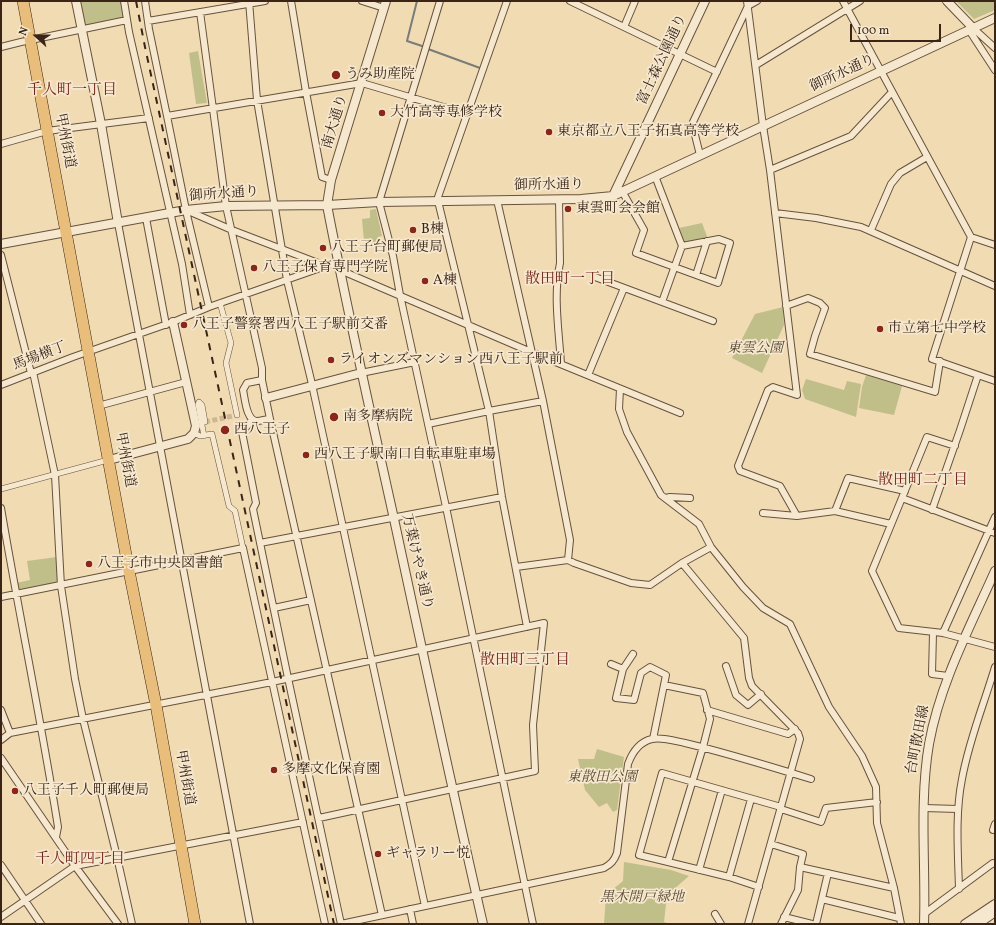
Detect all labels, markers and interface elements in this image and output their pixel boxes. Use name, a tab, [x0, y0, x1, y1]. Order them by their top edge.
street label: 富士森公園通り	[635, 12, 691, 108]
north arrow	[16, 16, 56, 56]
scale bar	[852, 16, 943, 42]
text: 100 m	[857, 23, 889, 39]
text: N	[16, 25, 33, 38]
street label: 御所水通り	[808, 52, 878, 96]
place label: うみ助産院	[345, 67, 415, 83]
marker: うみ助産院	[330, 69, 342, 81]
district label: 千人町一丁目	[27, 82, 117, 100]
street label: 南大通り	[320, 93, 352, 151]
place label: 大竹高等専修学校	[390, 105, 502, 121]
marker: 大竹高等専修学校	[377, 108, 387, 118]
street label: 甲州街道	[50, 112, 78, 170]
place label: 東京都立八王子拓真高等学校	[557, 124, 739, 140]
marker: 東京都立八王子拓真高等学校	[544, 127, 554, 137]
street label: 御所水通り	[514, 177, 584, 195]
street label: 御所水通り	[188, 184, 260, 206]
place label: 東雲町会会館	[576, 201, 660, 217]
marker: 東雲町会会館	[563, 204, 573, 214]
place label: B棟	[421, 222, 444, 238]
marker: B棟	[408, 225, 418, 235]
place label: 八王子台町郵便局	[331, 240, 443, 256]
marker: 八王子台町郵便局	[318, 243, 328, 253]
place label: 八王子保育専門学院	[262, 260, 388, 276]
marker: 八王子保育専門学院	[249, 263, 259, 273]
district label: 散田町一丁目	[525, 271, 615, 289]
place label: A棟	[433, 273, 457, 289]
marker: A棟	[420, 276, 430, 286]
place label: 八王子警察署西八王子駅前交番	[192, 317, 388, 333]
marker: 八王子警察署西八王子駅前交番	[179, 320, 189, 330]
place label: 市立第七中学校	[888, 321, 986, 337]
marker: 市立第七中学校	[875, 324, 885, 334]
street label: 馬場横丁	[11, 339, 69, 375]
park label: 東雲公園	[727, 341, 783, 357]
place label: ライオンズマンション西八王子駅前	[339, 352, 563, 368]
marker: ライオンズマンション西八王子駅前	[326, 355, 336, 365]
place label: 南多摩病院	[343, 409, 413, 425]
marker: 南多摩病院	[328, 411, 340, 423]
place label: 西八王子	[234, 422, 290, 438]
marker: 西八王子	[219, 424, 231, 436]
street label: 甲州街道	[110, 431, 138, 489]
place label: 西八王子駅南口自転車駐車場	[314, 447, 496, 463]
marker: 西八王子駅南口自転車駐車場	[301, 450, 311, 460]
district label: 散田町二丁目	[878, 472, 968, 490]
street label: 万葉けやき通り	[397, 512, 435, 612]
place label: 八王子市中央図書館	[97, 556, 223, 572]
marker: 八王子市中央図書館	[84, 559, 94, 569]
district label: 散田町三丁目	[480, 652, 570, 670]
street label: 台町散田線	[904, 704, 934, 776]
street label: 甲州街道	[171, 749, 197, 807]
place label: 多摩文化保育園	[282, 762, 380, 778]
marker: 多摩文化保育園	[269, 765, 279, 775]
park label: 東散田公園	[567, 770, 637, 786]
place label: 八王子千人町郵便局	[23, 783, 149, 799]
marker: 八王子千人町郵便局	[10, 786, 20, 796]
place label: ギャラリー悦	[386, 846, 470, 862]
marker: ギャラリー悦	[373, 849, 383, 859]
district label: 千人町四丁目	[35, 851, 125, 869]
park label: 黒木開戸緑地	[600, 890, 684, 906]

